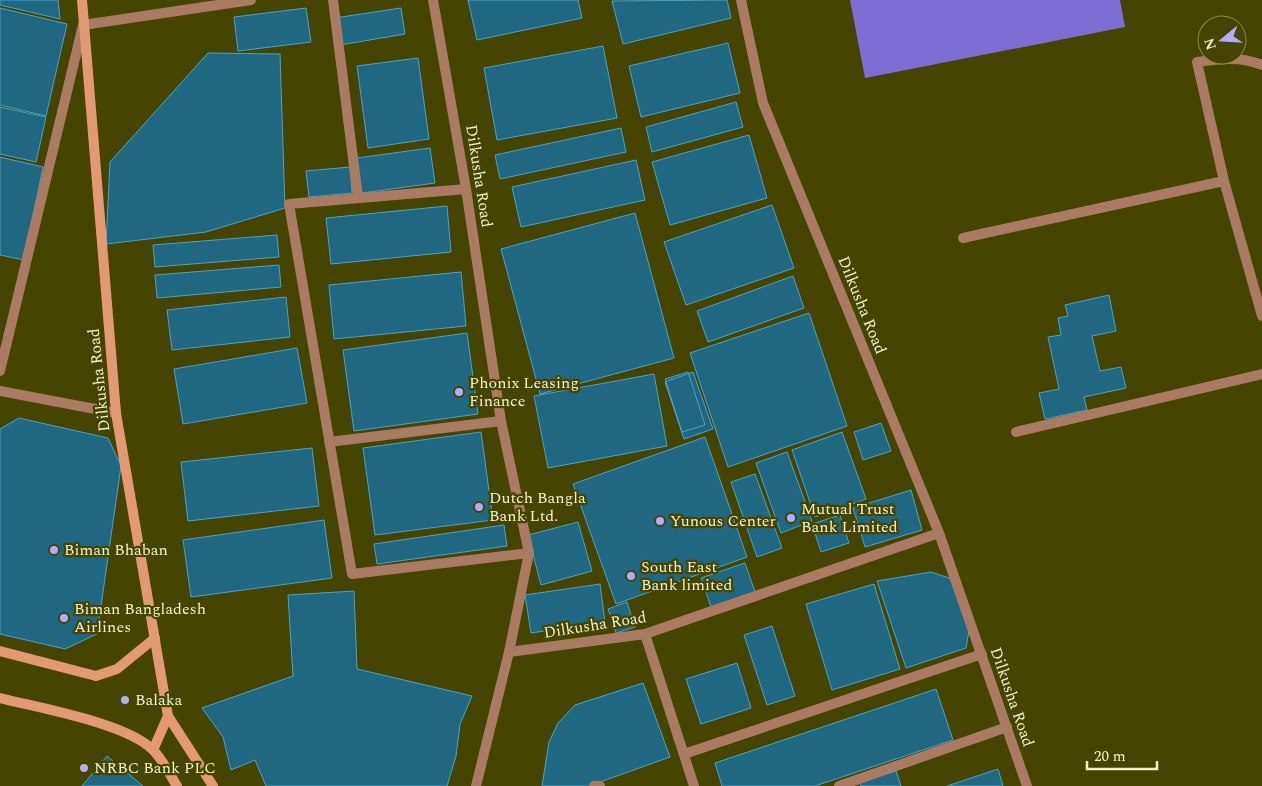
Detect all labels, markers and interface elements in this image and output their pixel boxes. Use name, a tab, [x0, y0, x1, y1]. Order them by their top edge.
north arrow	[1197, 15, 1247, 65]
text: N	[1198, 35, 1222, 53]
street label: Dilkusha Road	[459, 123, 499, 229]
street label: Dilkusha Road	[831, 252, 893, 358]
street label: Dilkusha Road	[82, 327, 116, 433]
place label: Phonix Leasing Finance	[469, 371, 579, 413]
marker: Phonix Leasing Finance	[453, 386, 465, 398]
place label: Dutch Bangla Bank Ltd.	[489, 486, 586, 528]
place label: Mutual Trust Bank Limited	[801, 497, 898, 539]
marker: Dutch Bangla Bank Ltd.	[473, 501, 485, 513]
place label: Yunous Center	[670, 509, 776, 533]
marker: Mutual Trust Bank Limited	[785, 512, 797, 524]
marker: Yunous Center	[654, 515, 666, 527]
place label: Biman Bhaban	[64, 538, 168, 562]
marker: Biman Bhaban	[48, 544, 60, 556]
place label: South East Bank limited	[641, 555, 732, 597]
marker: South East Bank limited	[625, 570, 637, 582]
place label: Biman Bangladesh Airlines	[74, 597, 206, 639]
street label: Dilkusha Road	[542, 605, 648, 645]
marker: Biman Bangladesh Airlines	[58, 612, 70, 624]
street label: Dilkusha Road	[984, 644, 1040, 750]
place label: Balaka	[135, 688, 182, 712]
marker: Balaka	[119, 694, 131, 706]
scale bar	[1087, 738, 1157, 770]
text: 20 m	[1094, 745, 1126, 768]
place label: NRBC Bank PLC	[94, 756, 216, 780]
marker: NRBC Bank PLC	[78, 762, 90, 774]

